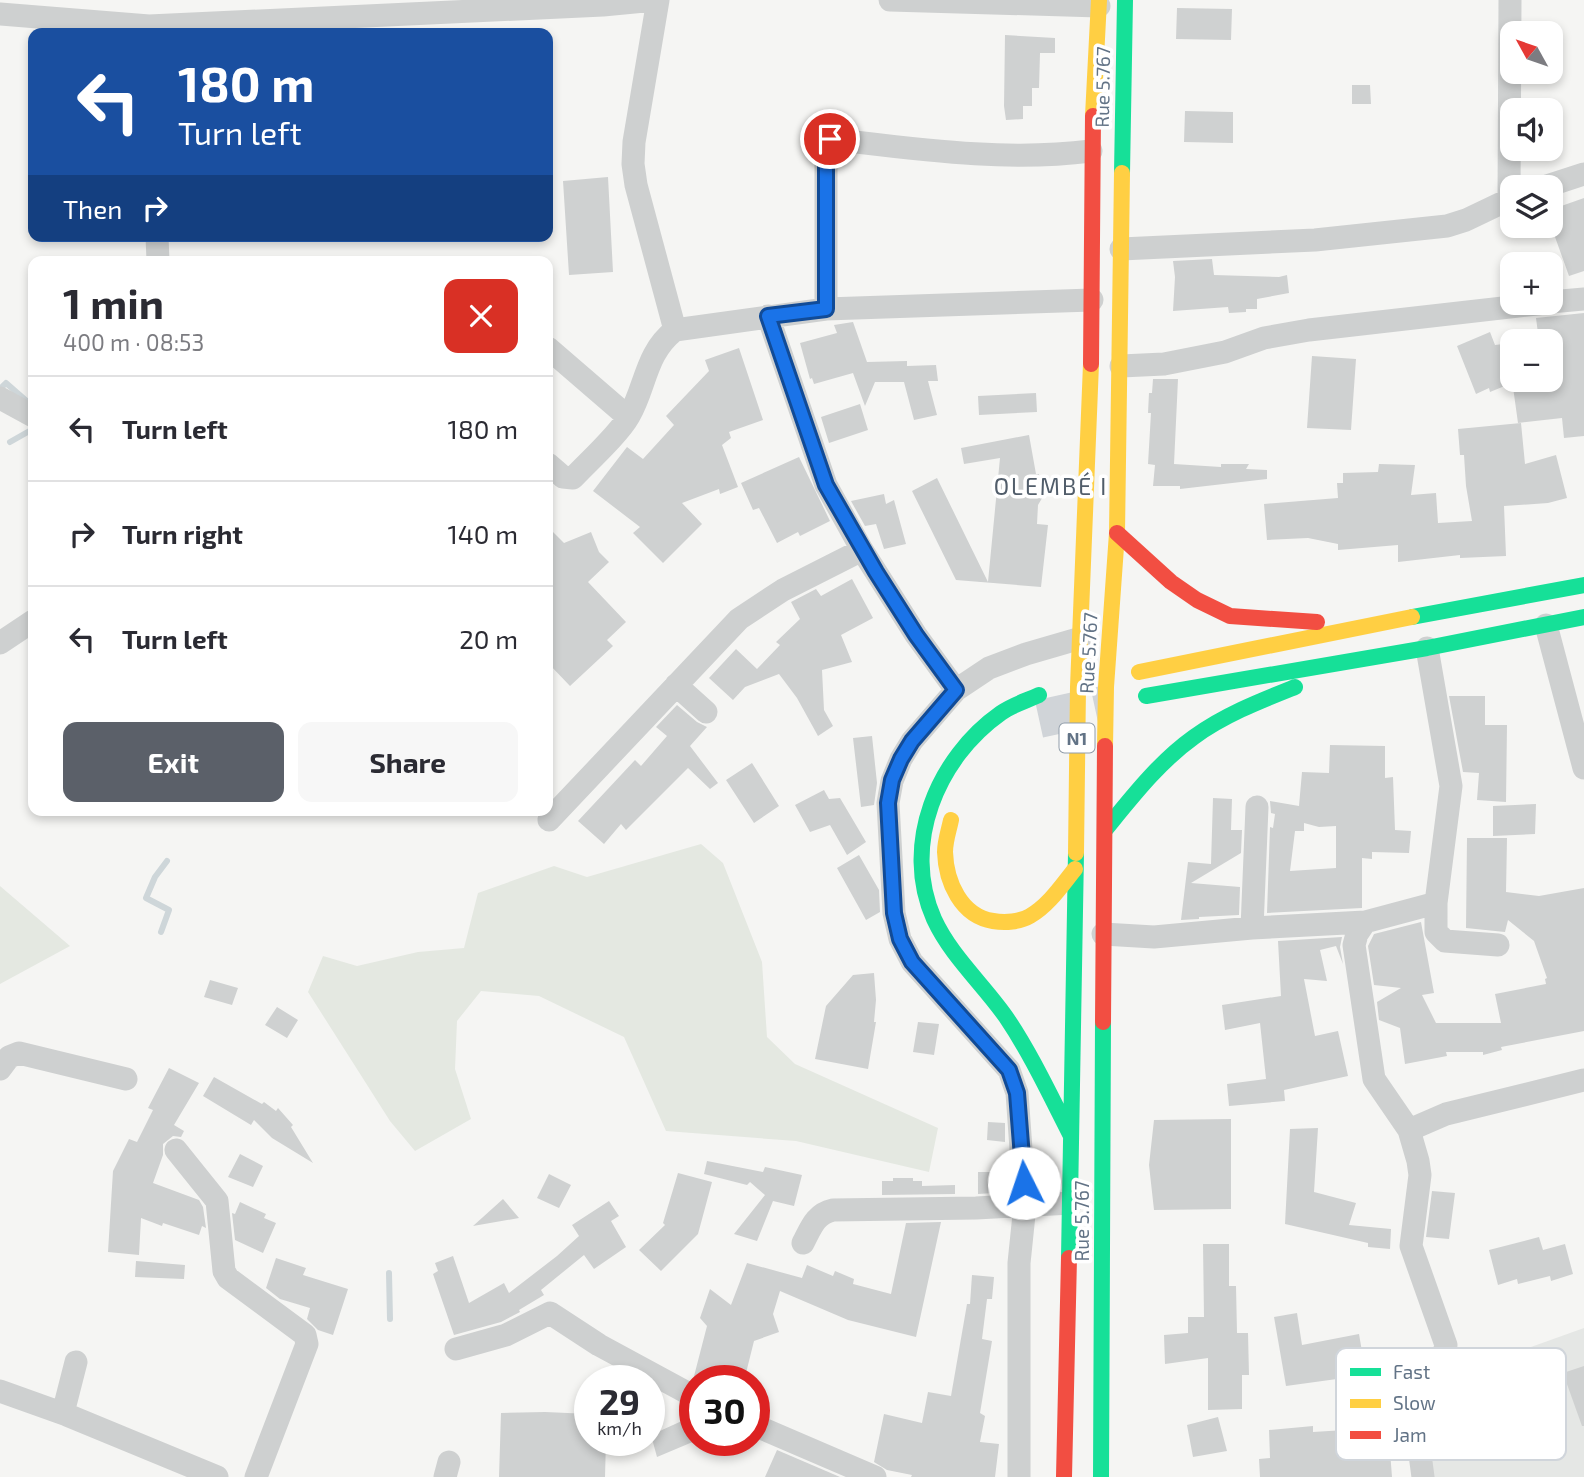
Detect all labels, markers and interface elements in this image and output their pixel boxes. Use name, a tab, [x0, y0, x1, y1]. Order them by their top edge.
north arrow	[1500, 21, 1563, 84]
map controls	[1500, 21, 1563, 392]
street label: Rue 5.767	[1090, 46, 1114, 128]
text: 180 m	[178, 53, 314, 112]
icon: left	[63, 56, 154, 147]
button: sound	[1500, 98, 1563, 161]
pin	[800, 109, 860, 169]
text: Turn left	[178, 113, 302, 151]
icon: arrive	[811, 120, 849, 158]
button: layers	[1500, 175, 1563, 238]
icon: right	[136, 189, 174, 227]
text: Then	[63, 193, 122, 224]
button: +	[1500, 252, 1563, 315]
text: 1 min	[63, 277, 164, 327]
button: close	[444, 279, 518, 353]
text: 400 m · 08:53	[63, 328, 204, 356]
button: −	[1500, 329, 1563, 392]
icon: left	[63, 410, 101, 448]
text: Turn left	[122, 413, 228, 444]
text: 180 m	[448, 413, 518, 444]
district label: OLEMBÉ I	[994, 472, 1108, 500]
icon: right	[63, 515, 101, 553]
text: Turn right	[122, 518, 243, 549]
text: 140 m	[447, 518, 518, 549]
street label: Rue 5.767	[1074, 612, 1102, 694]
icon: left	[63, 620, 101, 658]
text: Turn left	[122, 623, 228, 654]
text: 20 m	[459, 623, 518, 654]
button: Exit	[63, 722, 284, 802]
button: Share	[298, 722, 518, 802]
road number: N1	[1060, 724, 1094, 752]
position arrow	[987, 1146, 1061, 1220]
street label: Rue 5.767	[1070, 1180, 1093, 1262]
legend	[1336, 1348, 1566, 1460]
text: Fast	[1393, 1360, 1430, 1383]
speed limit sign: 30	[679, 1365, 770, 1456]
text: 29	[599, 1380, 640, 1422]
text: Slow	[1393, 1391, 1436, 1414]
text: km/h	[597, 1417, 642, 1439]
text: Jam	[1393, 1423, 1427, 1446]

